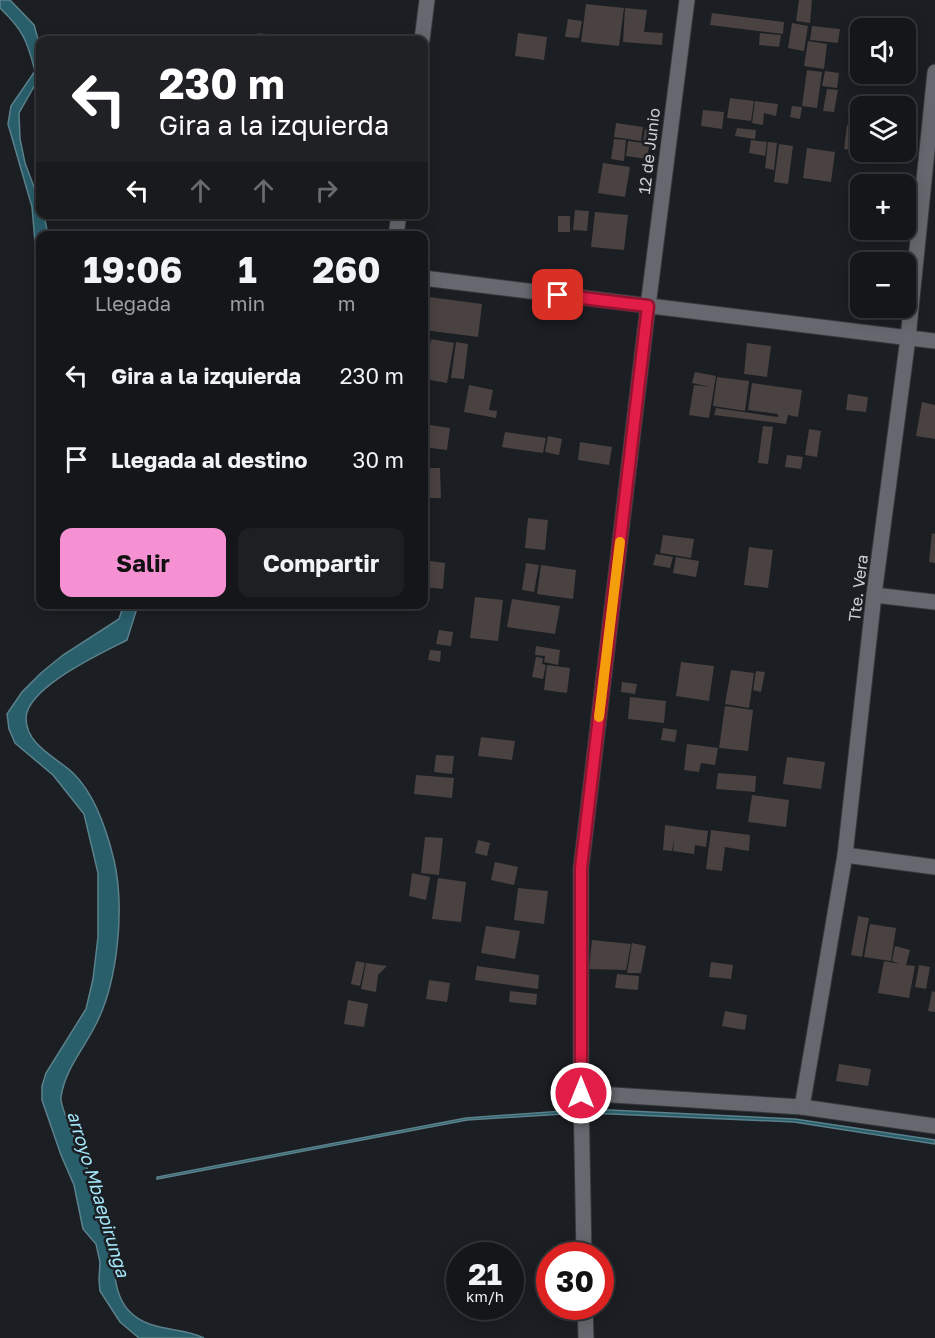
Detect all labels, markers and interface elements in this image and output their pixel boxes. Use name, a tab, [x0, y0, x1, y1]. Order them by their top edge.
map controls	[850, 18, 916, 318]
button: sound	[850, 18, 916, 84]
text: 230 m	[159, 58, 285, 108]
icon: left	[60, 60, 138, 138]
button: layers	[850, 96, 916, 162]
street label: 12 de Junio	[634, 107, 664, 195]
text: Gira a la izquierda	[159, 109, 389, 141]
icon: left	[121, 174, 154, 207]
icon: ahead	[184, 174, 217, 207]
icon: ahead	[247, 174, 280, 207]
icon: right	[310, 174, 343, 207]
button: +	[850, 174, 916, 240]
text: 19:06	[83, 248, 182, 291]
text: 1	[238, 248, 257, 291]
text: 260	[312, 248, 381, 291]
button: −	[850, 252, 916, 318]
pin	[532, 269, 583, 320]
icon: arrive	[541, 278, 574, 311]
text: Llegada	[95, 291, 171, 315]
text: min	[230, 291, 265, 315]
text: m	[338, 291, 355, 315]
icon: left	[60, 359, 93, 392]
text: Gira a la izquierda	[111, 362, 301, 389]
text: 230 m	[340, 362, 404, 389]
icon: arrive	[60, 443, 93, 476]
text: Llegada al destino	[111, 446, 308, 473]
text: 30 m	[353, 446, 404, 473]
button: Salir	[60, 528, 226, 597]
button: Compartir	[238, 528, 404, 597]
street label: Tte. Vera	[844, 553, 872, 623]
position arrow	[549, 1061, 613, 1125]
water label: arroyo Mbaepirunga	[63, 1108, 135, 1280]
speed limit sign: 30	[536, 1242, 614, 1320]
text: 21	[468, 1256, 502, 1292]
text: km/h	[466, 1287, 504, 1305]

